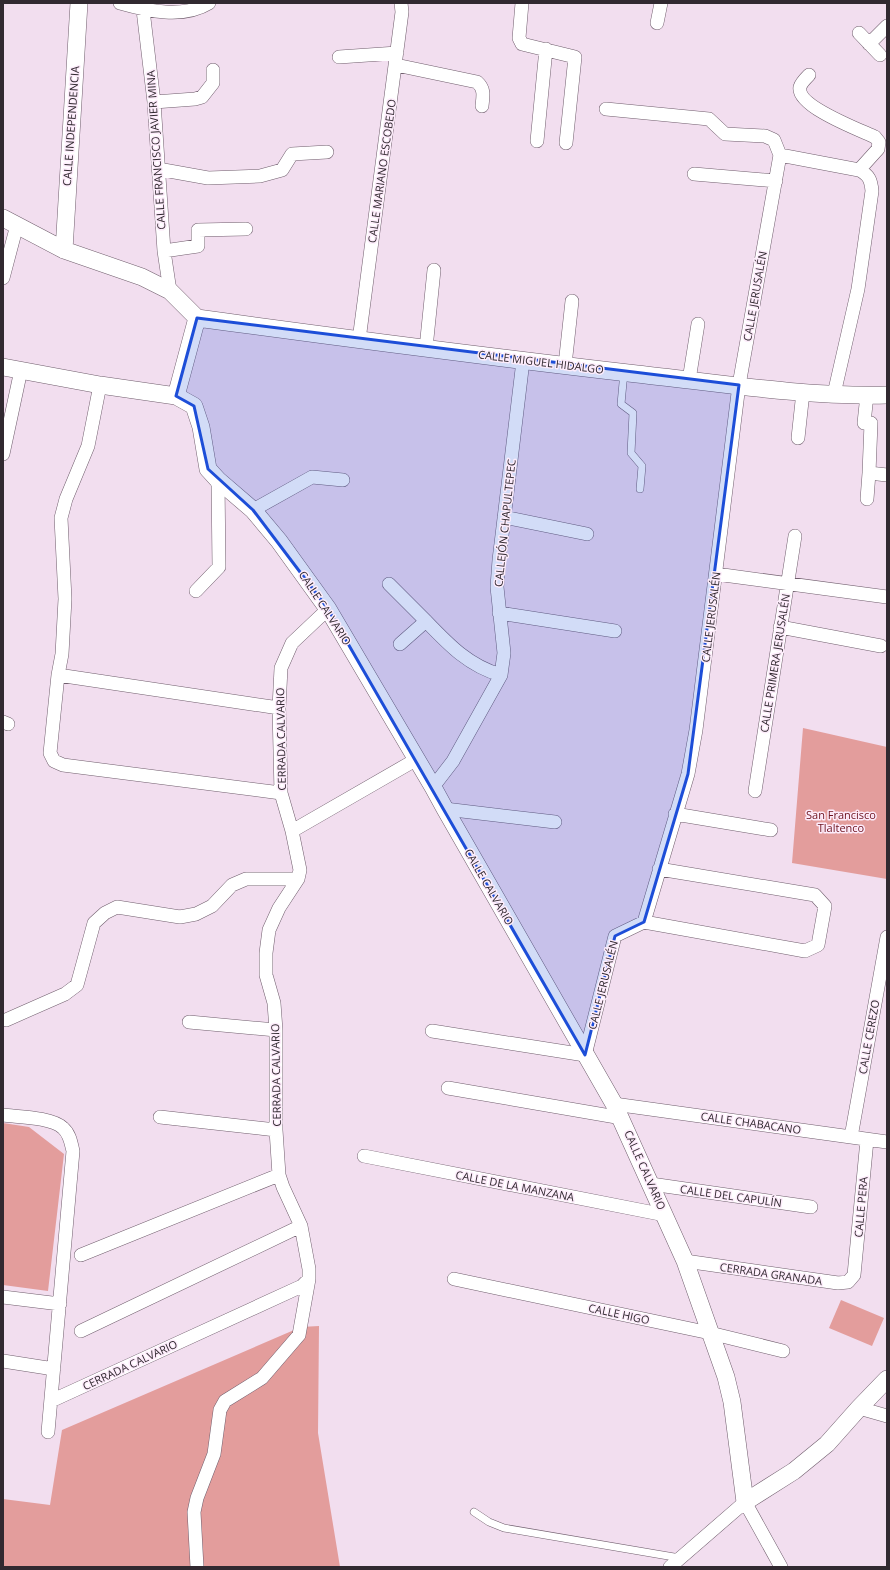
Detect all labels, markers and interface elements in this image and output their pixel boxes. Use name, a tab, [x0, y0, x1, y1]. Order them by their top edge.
street label: CALLE INDEPENDENCIA	[59, 65, 82, 186]
street label: CALLE FRANCISCO JAVIER MINA	[142, 70, 169, 230]
street label: CALLE MARIANO ESCOBEDO	[364, 98, 399, 244]
street label: CALLE JERUSALÉN	[739, 250, 770, 342]
street label: CALLE MIGUEL HIDALGO	[477, 346, 605, 377]
street label: CALLEJÓN CHAPULTEPEC	[490, 458, 519, 588]
street label: CALLE CALVARIO	[296, 568, 355, 648]
street label: CALLE JERUSALÉN	[697, 571, 724, 663]
street label: CALLE PRIMERA JERUSALÉN	[756, 592, 793, 733]
street label: CERRADA CALVARIO	[272, 687, 289, 791]
park label: San Francisco Tlaltenco	[806, 807, 876, 835]
street label: CALLE CALVARIO	[461, 846, 517, 928]
street label: CALLE JERUSALÉN	[584, 939, 621, 1031]
street label: CALLE CEREZO	[855, 999, 882, 1075]
street label: CERRADA CALVARIO	[267, 1023, 284, 1127]
street label: CALLE CHABACANO	[700, 1108, 802, 1137]
street label: CALLE CALVARIO	[621, 1128, 670, 1212]
street label: CALLE DE LA MANZANA	[455, 1167, 576, 1204]
street label: CALLE PERA	[850, 1176, 871, 1238]
street label: CALLE DEL CAPULÍN	[679, 1181, 783, 1210]
street label: CERRADA GRANADA	[719, 1259, 823, 1288]
street label: CALLE HIGO	[587, 1300, 651, 1327]
street label: CERRADA CALVARIO	[80, 1336, 180, 1393]

